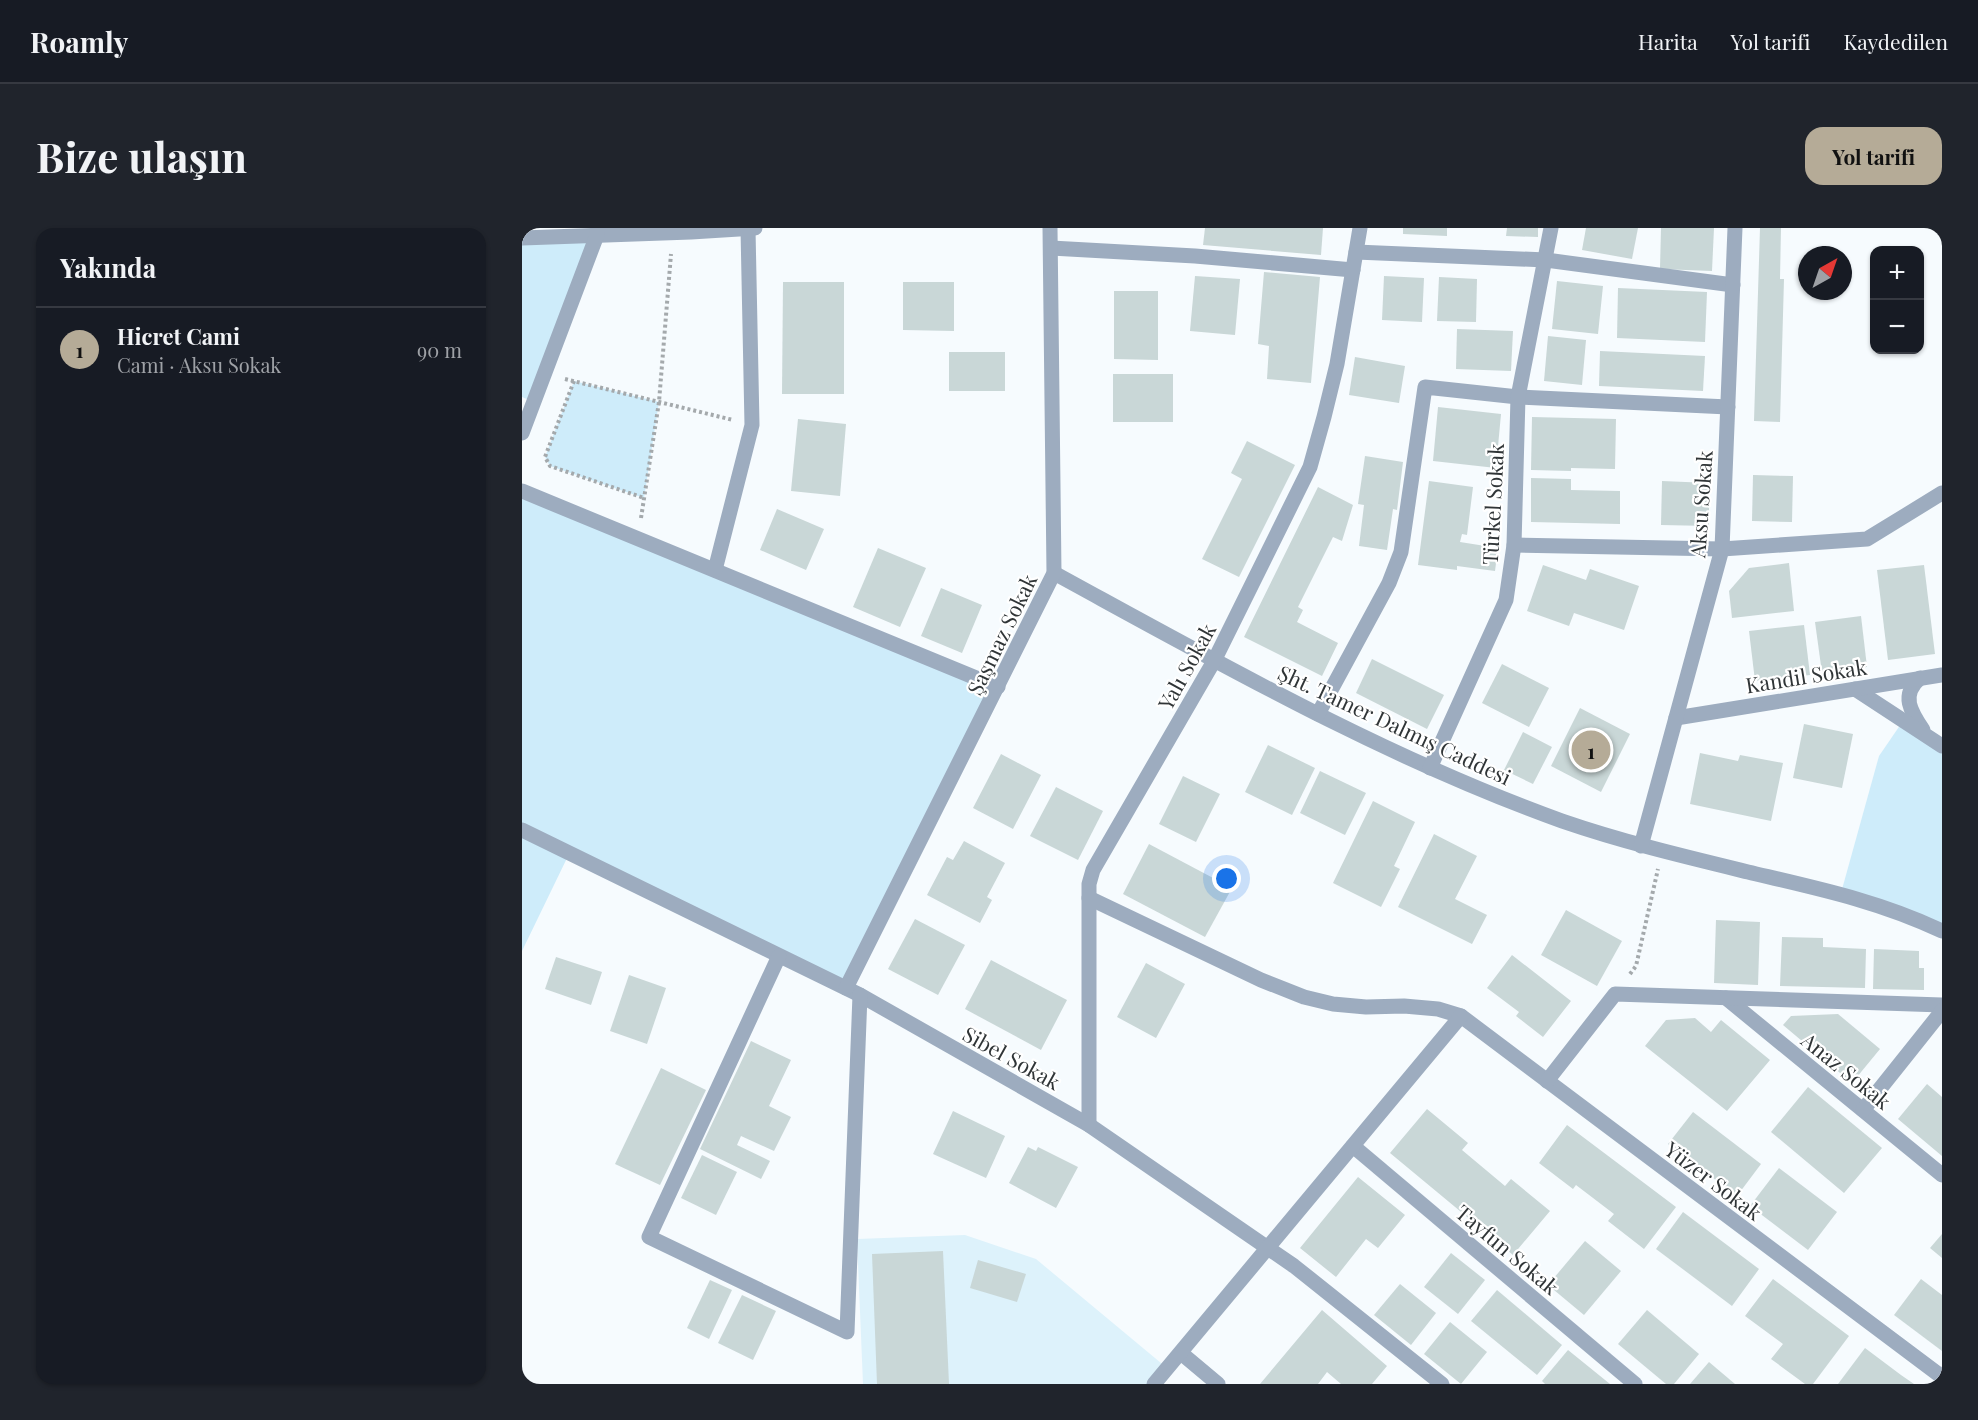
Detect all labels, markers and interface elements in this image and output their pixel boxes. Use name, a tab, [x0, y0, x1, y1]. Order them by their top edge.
text: Roamly	[30, 23, 128, 60]
text: Harita	[1638, 27, 1698, 55]
text: Yol tarifi	[1731, 27, 1810, 55]
text: Kaydedilen	[1843, 27, 1948, 55]
button: Yol tarifi	[1805, 127, 1942, 185]
text: Bize ulaşın	[36, 128, 247, 184]
north arrow	[1798, 246, 1852, 300]
map controls	[1870, 246, 1924, 354]
button: +	[1870, 246, 1924, 300]
text: Yakında	[60, 250, 156, 285]
button: −	[1870, 300, 1924, 354]
text: Hicret Cami	[117, 321, 240, 351]
text: 1	[76, 336, 83, 363]
text: 90 m	[417, 336, 462, 363]
text: Cami · Aksu Sokak	[117, 351, 281, 378]
street label: Türkel Sokak	[1475, 442, 1509, 565]
street label: Aksu Sokak	[1682, 449, 1718, 560]
street label: Şaşmaz Sokak	[960, 568, 1043, 699]
street label: Yalı Sokak	[1150, 617, 1221, 715]
street label: Kandil Sokak	[1743, 652, 1869, 698]
street label: Şht. Tamer Dalmış Caddesi	[1274, 658, 1516, 790]
pin: 1	[1572, 728, 1610, 772]
your location	[1212, 864, 1241, 893]
street label: Sibel Sokak	[958, 1019, 1066, 1095]
street label: Anaz Sokak	[1796, 1025, 1898, 1115]
street label: Yüzer Sokak	[1659, 1134, 1769, 1226]
street label: Tayfun Sokak	[1451, 1198, 1566, 1301]

